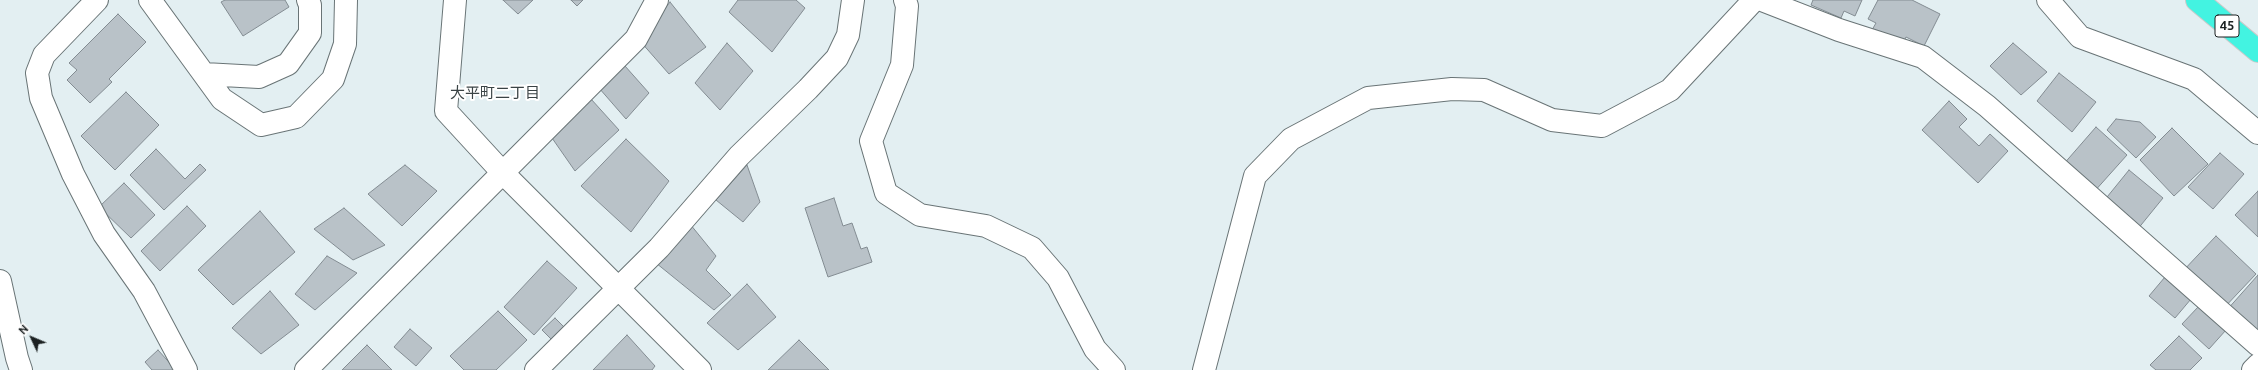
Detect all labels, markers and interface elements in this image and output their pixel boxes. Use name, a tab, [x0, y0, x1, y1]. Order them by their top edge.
road number: 45	[2215, 15, 2239, 37]
district label: 大平町二丁目	[450, 84, 540, 102]
north arrow	[12, 318, 52, 358]
text: N	[16, 323, 31, 337]

